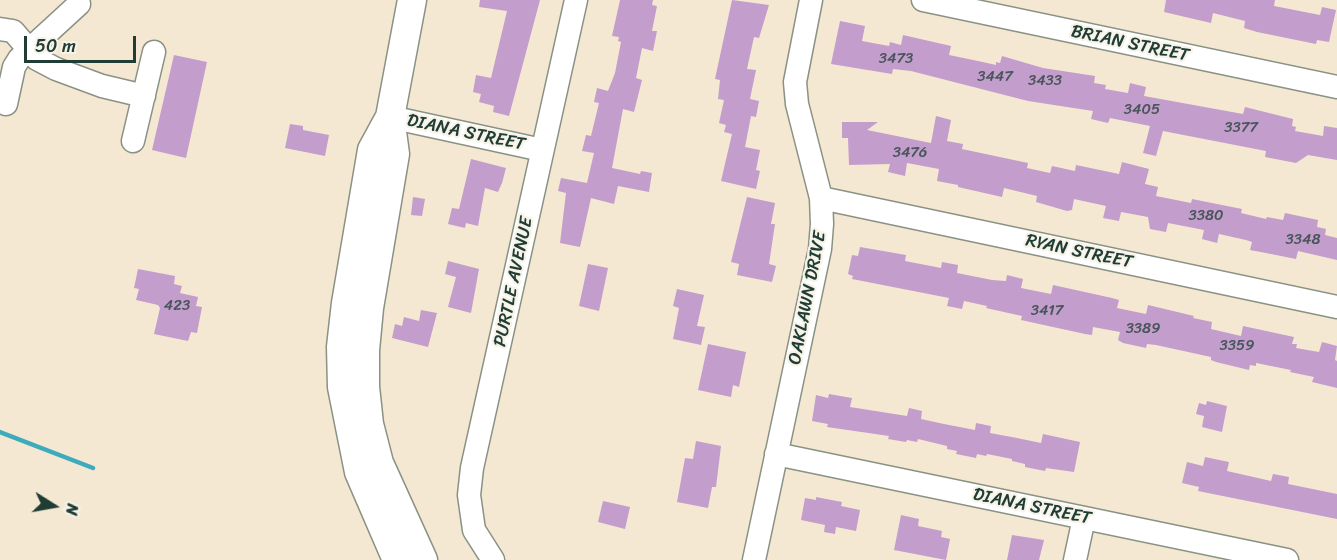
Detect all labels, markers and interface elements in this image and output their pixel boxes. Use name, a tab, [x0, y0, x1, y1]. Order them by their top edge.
street label: BRIAN STREET	[1069, 21, 1191, 67]
scale bar	[27, 24, 140, 62]
text: 50 m	[35, 30, 76, 62]
house number: 3473	[879, 50, 913, 68]
house number: 3447	[977, 68, 1013, 86]
house number: 3433	[1028, 72, 1062, 90]
house number: 3405	[1124, 101, 1160, 119]
street label: DIANA STREET	[405, 110, 527, 156]
house number: 3377	[1224, 119, 1258, 137]
house number: 3476	[893, 144, 927, 162]
house number: 3380	[1189, 207, 1223, 225]
street label: PURTLE AVENUE	[490, 215, 538, 349]
street label: OAKLAWN DRIVE	[784, 230, 832, 366]
street label: RYAN STREET	[1024, 230, 1134, 274]
house number: 3348	[1286, 231, 1320, 249]
house number: 423	[164, 297, 190, 315]
house number: 3417	[1031, 302, 1063, 320]
house number: 3389	[1126, 320, 1160, 338]
house number: 3359	[1220, 337, 1254, 355]
north arrow	[24, 476, 84, 536]
street label: DIANA STREET	[971, 484, 1093, 530]
text: N	[57, 501, 87, 518]

